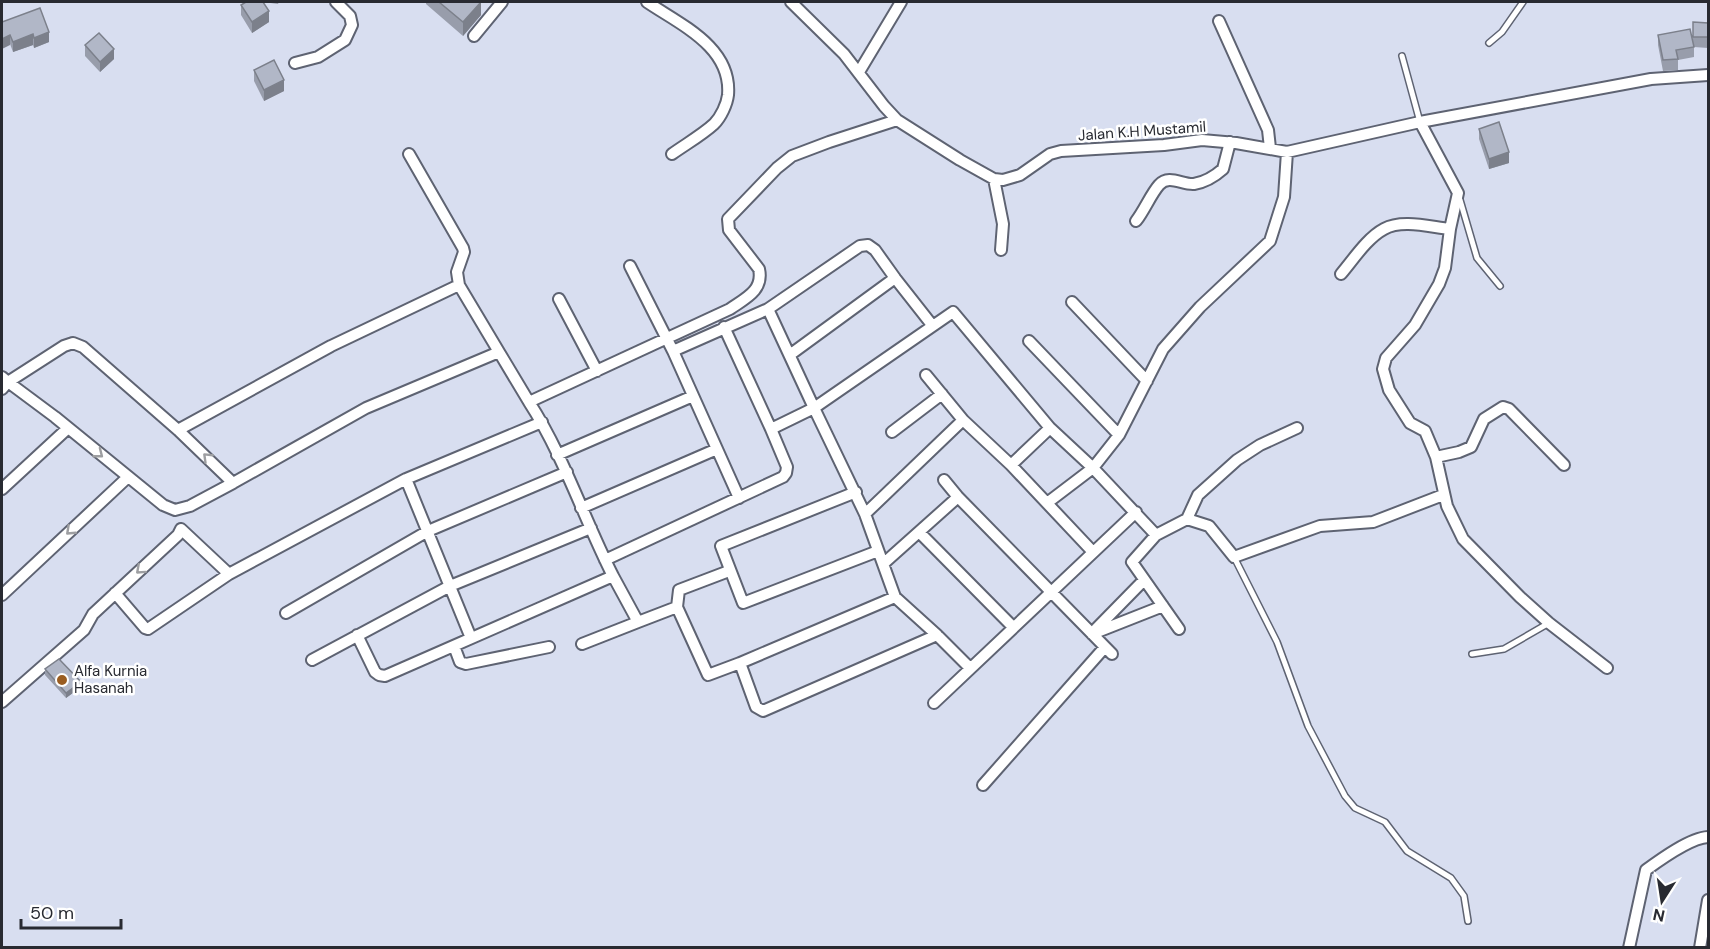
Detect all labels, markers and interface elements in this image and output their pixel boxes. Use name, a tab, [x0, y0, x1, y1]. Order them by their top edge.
street label: Jalan K.H Mustamil	[1077, 117, 1207, 145]
one-way arrow	[92, 447, 103, 458]
one-way arrow	[203, 454, 214, 465]
one-way arrow	[66, 524, 76, 535]
one-way arrow	[136, 563, 147, 574]
place label: Alfa Kurnia Hasanah	[74, 661, 147, 698]
marker: Alfa Kurnia Hasanah	[55, 673, 69, 687]
north arrow	[1632, 871, 1692, 931]
scale bar	[21, 892, 122, 930]
text: 50 m	[30, 901, 74, 925]
text: N	[1651, 904, 1667, 927]

